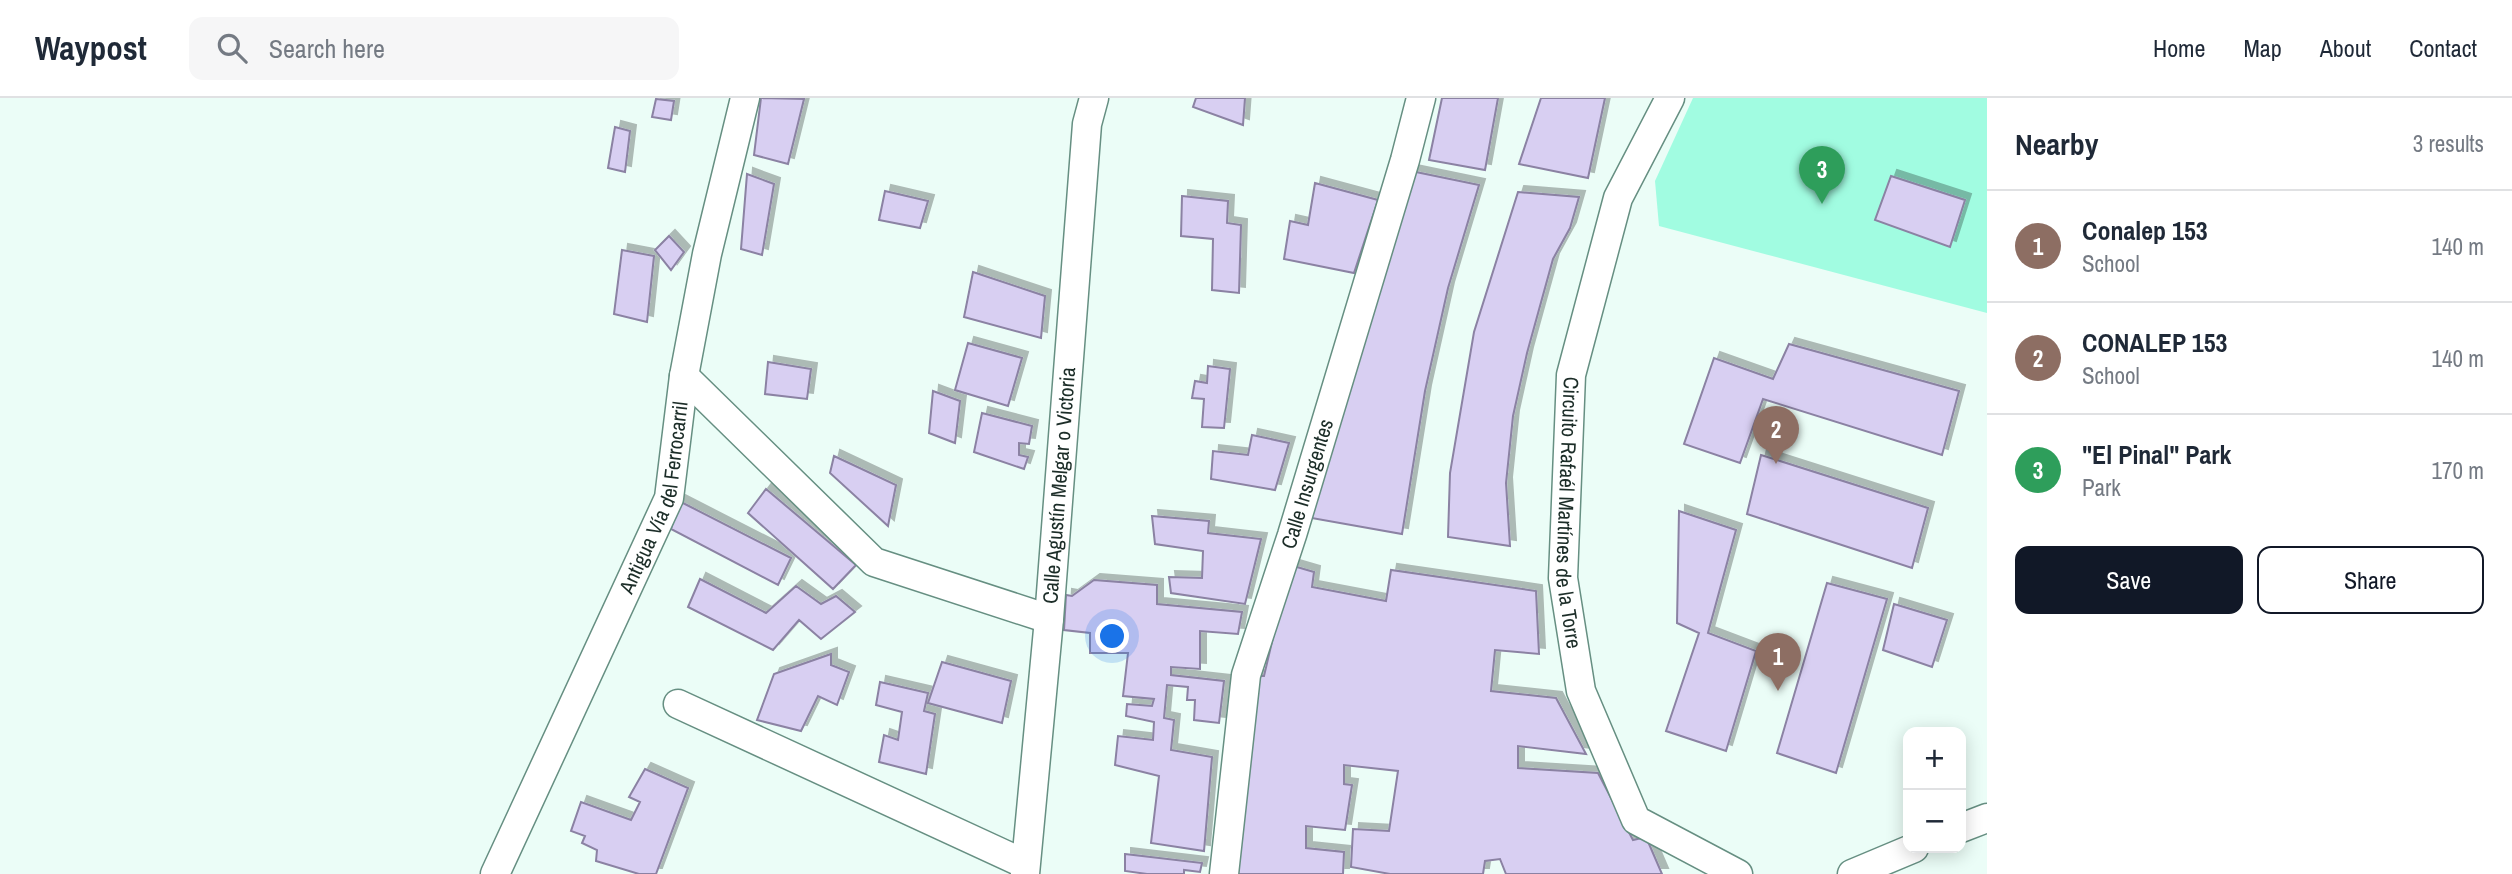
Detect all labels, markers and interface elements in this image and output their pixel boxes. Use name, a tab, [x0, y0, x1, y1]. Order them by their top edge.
search box	[189, 17, 679, 80]
text: Waypost	[35, 26, 147, 70]
icon: search	[213, 29, 251, 67]
text: Search here	[269, 31, 385, 66]
text: Home	[2153, 32, 2205, 64]
text: Map	[2243, 32, 2282, 64]
text: About	[2320, 32, 2371, 64]
text: Contact	[2409, 32, 2477, 64]
text: Nearby	[2015, 124, 2098, 164]
text: 3 results	[2413, 128, 2484, 159]
pin: 3	[1799, 146, 1845, 204]
text: Conalep 153	[2082, 213, 2208, 248]
text: 1	[2033, 231, 2043, 262]
text: 140 m	[2432, 231, 2484, 262]
text: School	[2082, 248, 2140, 279]
text: CONALEP 153	[2082, 325, 2227, 360]
text: 2	[2033, 343, 2043, 374]
text: 140 m	[2432, 343, 2484, 374]
text: School	[2082, 360, 2140, 391]
street label: Calle Agustín Melgar o Victoria	[1035, 366, 1082, 605]
street label: Circuito Rafaél Martínes de la Torre	[1549, 376, 1589, 651]
street label: Antigua Vía del Ferrocarril	[611, 400, 695, 599]
pin: 2	[1753, 406, 1799, 464]
street label: Calle Insurgentes	[1273, 415, 1340, 552]
text: "El Pinal" Park	[2082, 437, 2231, 472]
text: 3	[2033, 455, 2043, 486]
text: 170 m	[2432, 455, 2484, 486]
text: Park	[2082, 472, 2121, 503]
button: Save	[2015, 546, 2243, 614]
button: Share	[2257, 546, 2484, 614]
your location	[1095, 619, 1129, 653]
pin: 1	[1755, 633, 1801, 691]
map controls	[1903, 727, 1966, 853]
button: +	[1903, 727, 1966, 790]
button: −	[1903, 790, 1966, 853]

